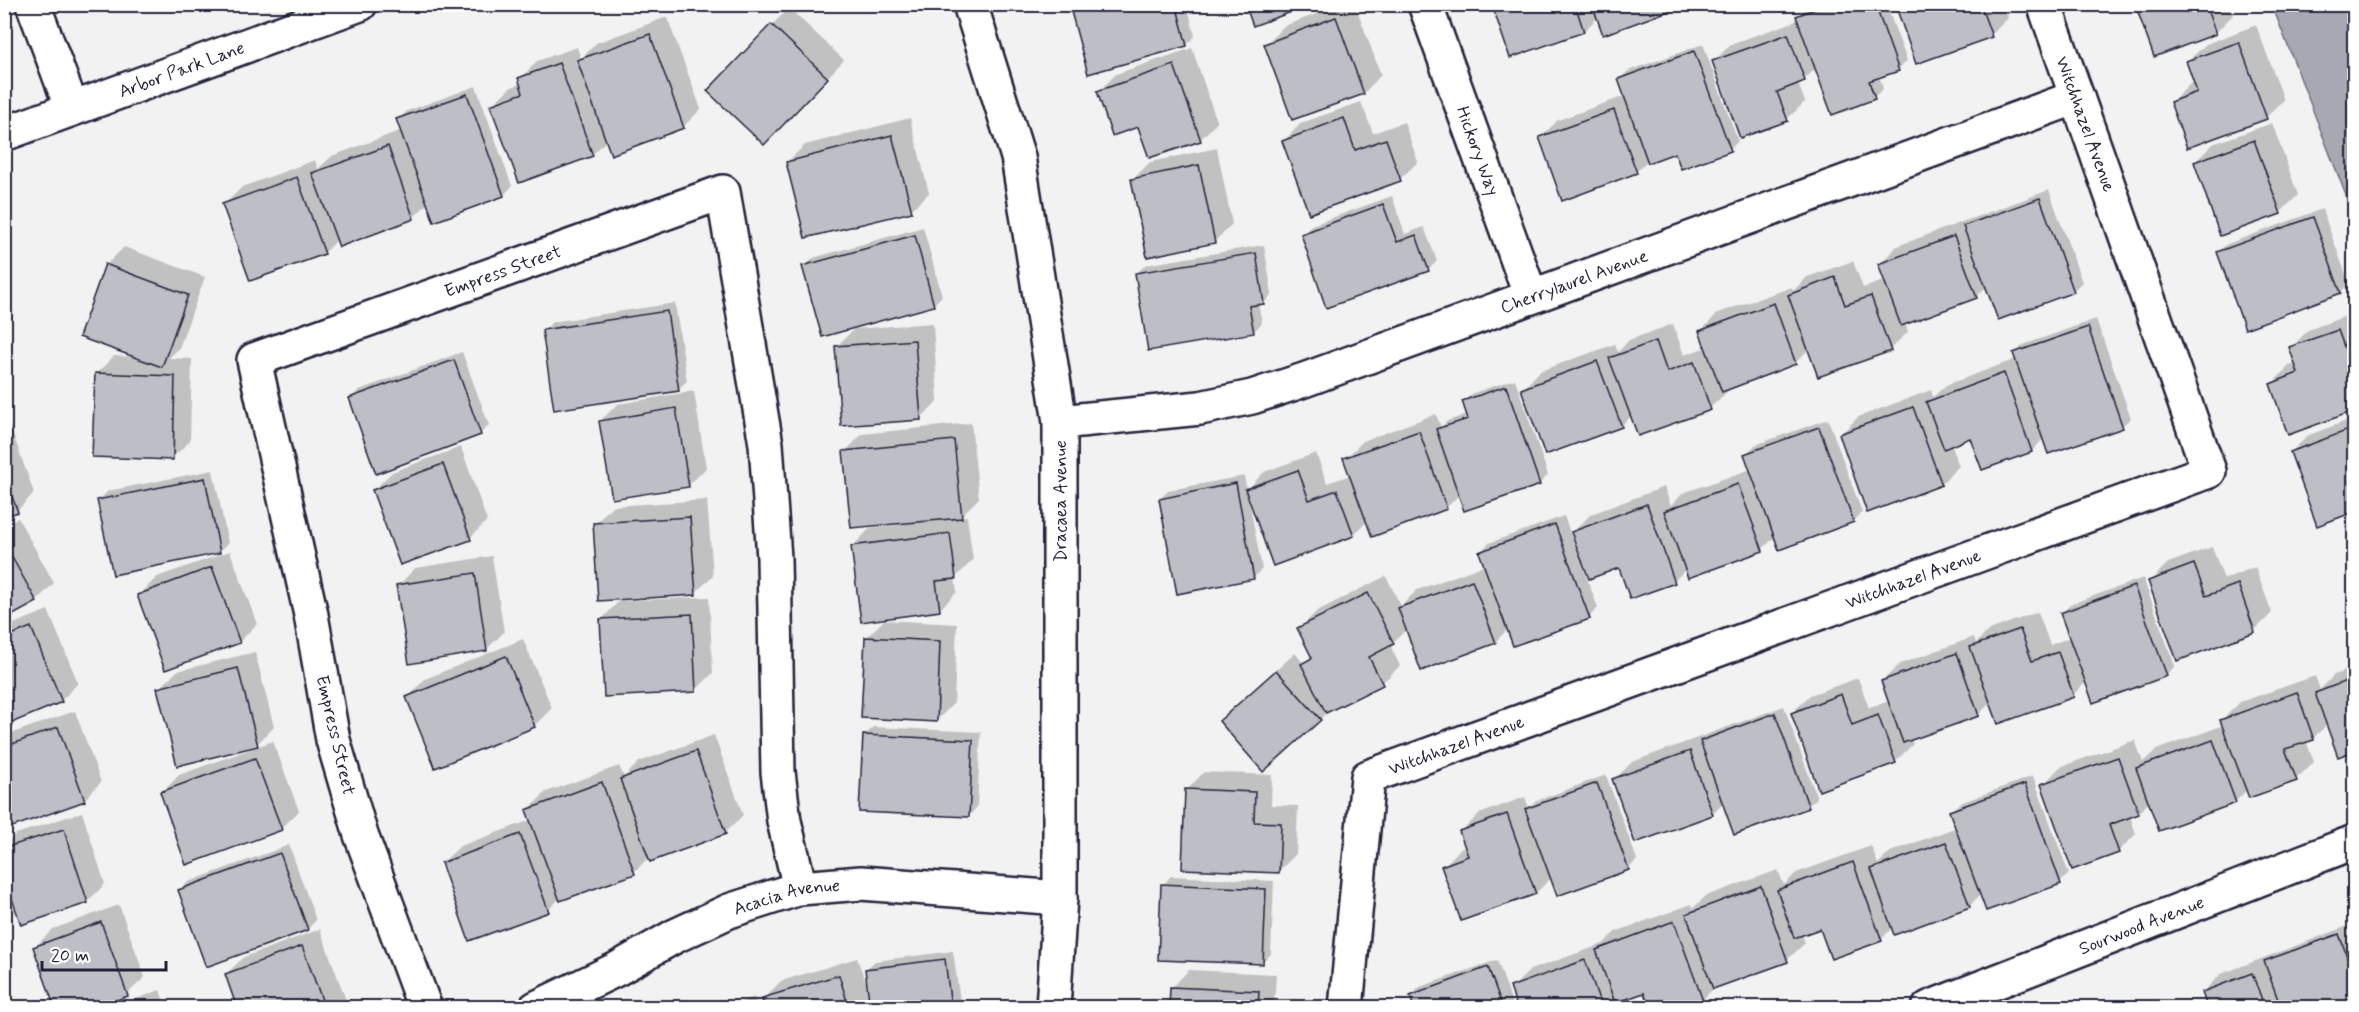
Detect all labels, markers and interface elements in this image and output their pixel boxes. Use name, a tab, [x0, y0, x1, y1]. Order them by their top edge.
street label: Arbor Park Lane	[116, 36, 248, 104]
street label: Witchhazel Avenue	[2049, 53, 2121, 195]
street label: Hickory Way	[1450, 103, 1504, 199]
street label: Empress Street	[441, 240, 565, 304]
street label: Cherrylaurel Avenue	[1497, 244, 1652, 320]
street label: Dracaea Avenue	[1049, 440, 1073, 562]
street label: Witchhazel Avenue	[1842, 544, 1985, 615]
street label: Empress Street	[310, 673, 360, 798]
street label: Witchhazel Avenue	[1385, 710, 1528, 782]
street label: Acacia Avenue	[731, 874, 841, 922]
street label: Sourwood Avenue	[2076, 891, 2208, 961]
scale bar	[42, 934, 166, 972]
text: 20 m	[51, 944, 89, 968]

